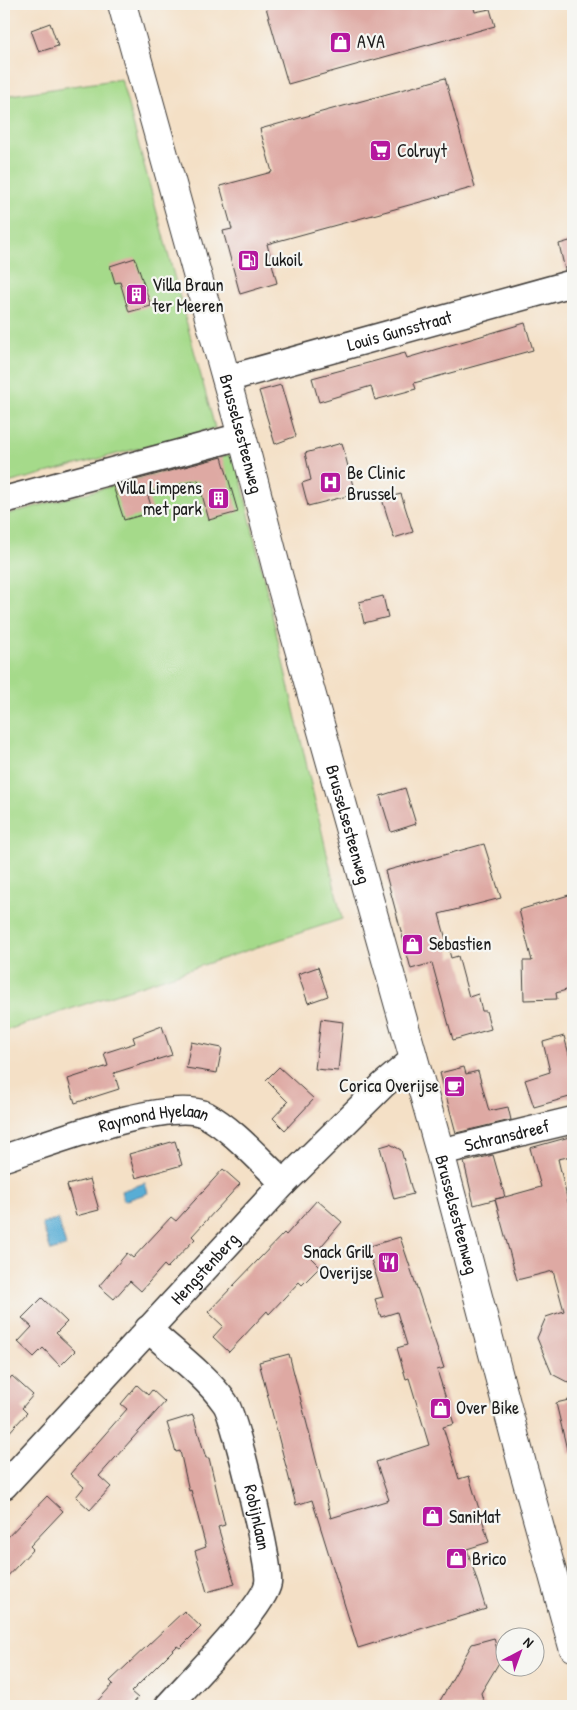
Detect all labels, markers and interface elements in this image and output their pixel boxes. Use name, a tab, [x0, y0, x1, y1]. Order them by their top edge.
place label: AVA	[357, 29, 385, 54]
shop icon: AVA	[329, 30, 353, 54]
place label: Colruyt	[397, 138, 448, 163]
supermarket icon: Colruyt	[369, 139, 393, 163]
place label: Lukoil	[265, 247, 303, 272]
fuel station icon: Lukoil	[237, 248, 261, 272]
place label: Villa Braun ter Meeren	[152, 272, 224, 318]
building icon: Villa Braun ter Meeren	[124, 283, 148, 307]
street label: Louis Gunsstraat	[344, 304, 455, 357]
street label: Brusselsesteenweg	[213, 371, 269, 496]
place label: Be Clinic Brussel	[347, 460, 405, 506]
hospital icon: Be Clinic Brussel	[319, 471, 343, 495]
place label: Villa Limpens met park	[116, 475, 203, 521]
building icon: Villa Limpens met park	[206, 486, 230, 510]
street label: Brusselsesteenweg	[320, 762, 377, 887]
place label: Sebastien	[429, 931, 491, 956]
shop icon: Sebastien	[401, 932, 425, 956]
place label: Corica Overijse	[339, 1073, 439, 1098]
cafe icon: Corica Overijse	[443, 1074, 467, 1098]
street label: Raymond Hyelaan	[95, 1098, 214, 1138]
street label: Schransdreef	[462, 1113, 553, 1158]
street label: Brusselsesteenweg	[429, 1152, 485, 1277]
street label: Hengstenberg	[165, 1227, 244, 1310]
place label: Snack Grill Overijse	[304, 1239, 373, 1285]
restaurant icon: Snack Grill Overijse	[377, 1250, 401, 1274]
place label: Over Bike	[456, 1395, 519, 1420]
shop icon: Over Bike	[428, 1396, 452, 1420]
street label: Robijnlaan	[238, 1482, 277, 1552]
place label: SaniMat	[449, 1504, 501, 1529]
shop icon: SaniMat	[421, 1505, 445, 1529]
place label: Brico	[472, 1546, 506, 1571]
shop icon: Brico	[444, 1547, 468, 1571]
north arrow	[494, 1628, 544, 1678]
text: N	[520, 1632, 538, 1652]

